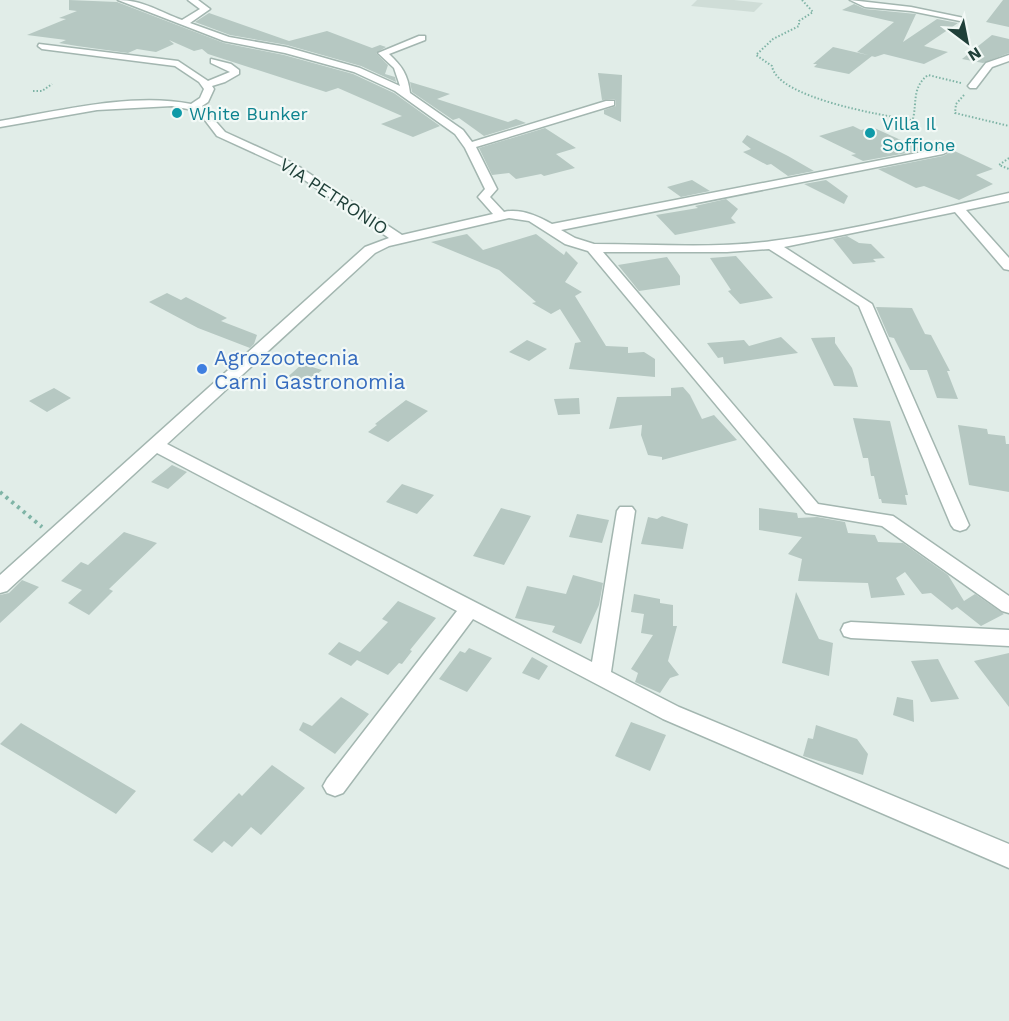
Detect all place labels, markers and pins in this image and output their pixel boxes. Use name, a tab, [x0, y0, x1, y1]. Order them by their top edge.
place label: White Bunker	[189, 103, 308, 124]
marker: White Bunker	[170, 106, 184, 120]
place label: Villa Il Soffione	[882, 113, 955, 155]
marker: Villa Il Soffione	[863, 126, 877, 140]
place label: Agrozootecnia Carni Gastronomia	[214, 345, 406, 394]
marker: Agrozootecnia Carni Gastronomia	[195, 362, 209, 376]

